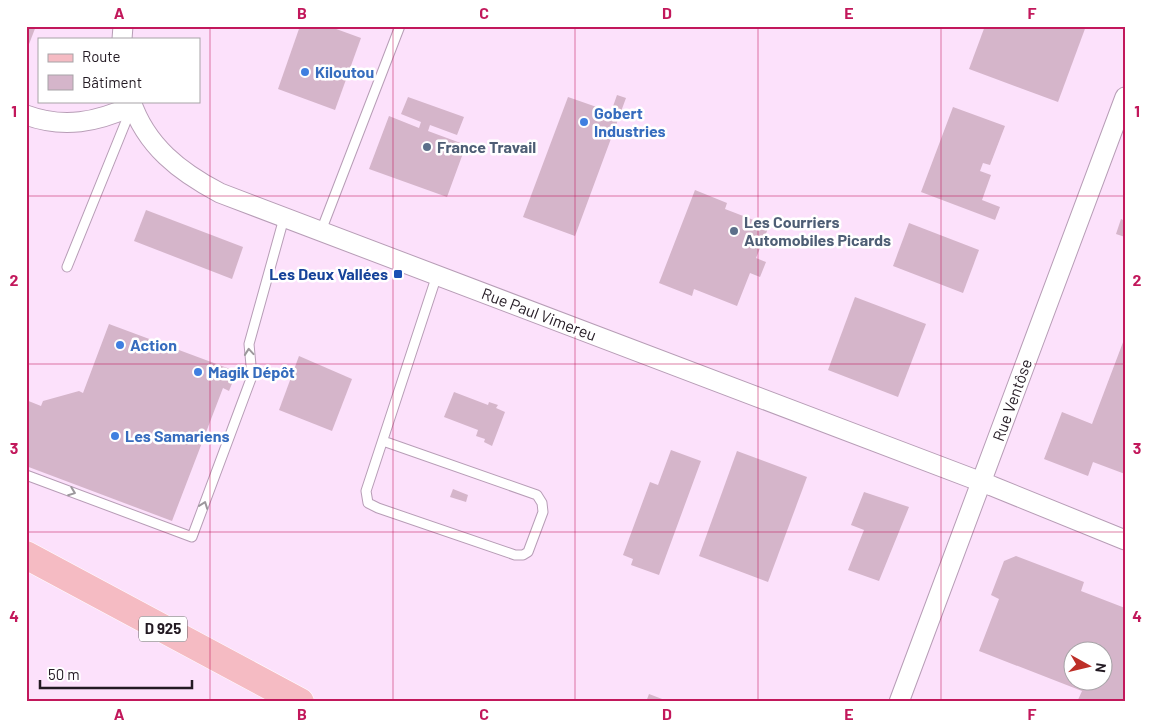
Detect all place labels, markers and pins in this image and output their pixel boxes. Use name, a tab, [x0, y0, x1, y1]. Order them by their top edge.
place label: Kiloutou	[315, 62, 374, 81]
marker: Kiloutou	[299, 66, 311, 78]
place label: Gobert Industries	[594, 103, 666, 140]
marker: Gobert Industries	[578, 116, 590, 128]
place label: France Travail	[437, 137, 536, 156]
marker: France Travail	[421, 141, 433, 153]
place label: Les Courriers Automobiles Picards	[744, 212, 891, 249]
marker: Les Courriers Automobiles Picards	[728, 225, 740, 237]
place label: Les Deux Vallées	[269, 264, 388, 283]
marker: Les Deux Vallées	[392, 268, 404, 280]
place label: Action	[130, 335, 177, 354]
marker: Action	[114, 339, 126, 351]
place label: Magik Dépôt	[208, 362, 295, 381]
marker: Magik Dépôt	[192, 366, 204, 378]
place label: Les Samariens	[125, 426, 229, 445]
marker: Les Samariens	[109, 430, 121, 442]

